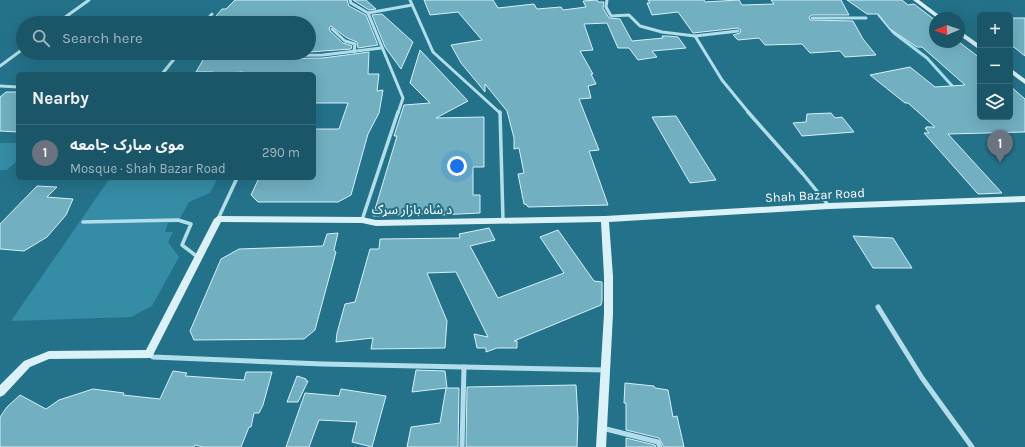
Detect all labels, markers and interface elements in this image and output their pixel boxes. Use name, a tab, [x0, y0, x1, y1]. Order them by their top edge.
north arrow	[929, 12, 965, 48]
map controls	[977, 12, 1013, 120]
button: +	[977, 12, 1013, 48]
search box	[16, 16, 316, 60]
icon: search	[30, 27, 52, 49]
text: Search here	[62, 29, 143, 47]
button: −	[977, 48, 1013, 84]
button: layers	[977, 84, 1013, 120]
text: Nearby	[32, 88, 89, 108]
pin: 1	[987, 130, 1013, 163]
text: موی مبارک جامعه	[70, 136, 184, 154]
text: 1	[43, 145, 47, 160]
text: 290 m	[262, 145, 300, 160]
your location	[447, 156, 467, 176]
text: Mosque · Shah Bazar Road	[70, 161, 226, 176]
street label: Shah Bazar Road	[765, 185, 865, 205]
street label: د شاه بازار سړګ	[372, 202, 452, 217]

